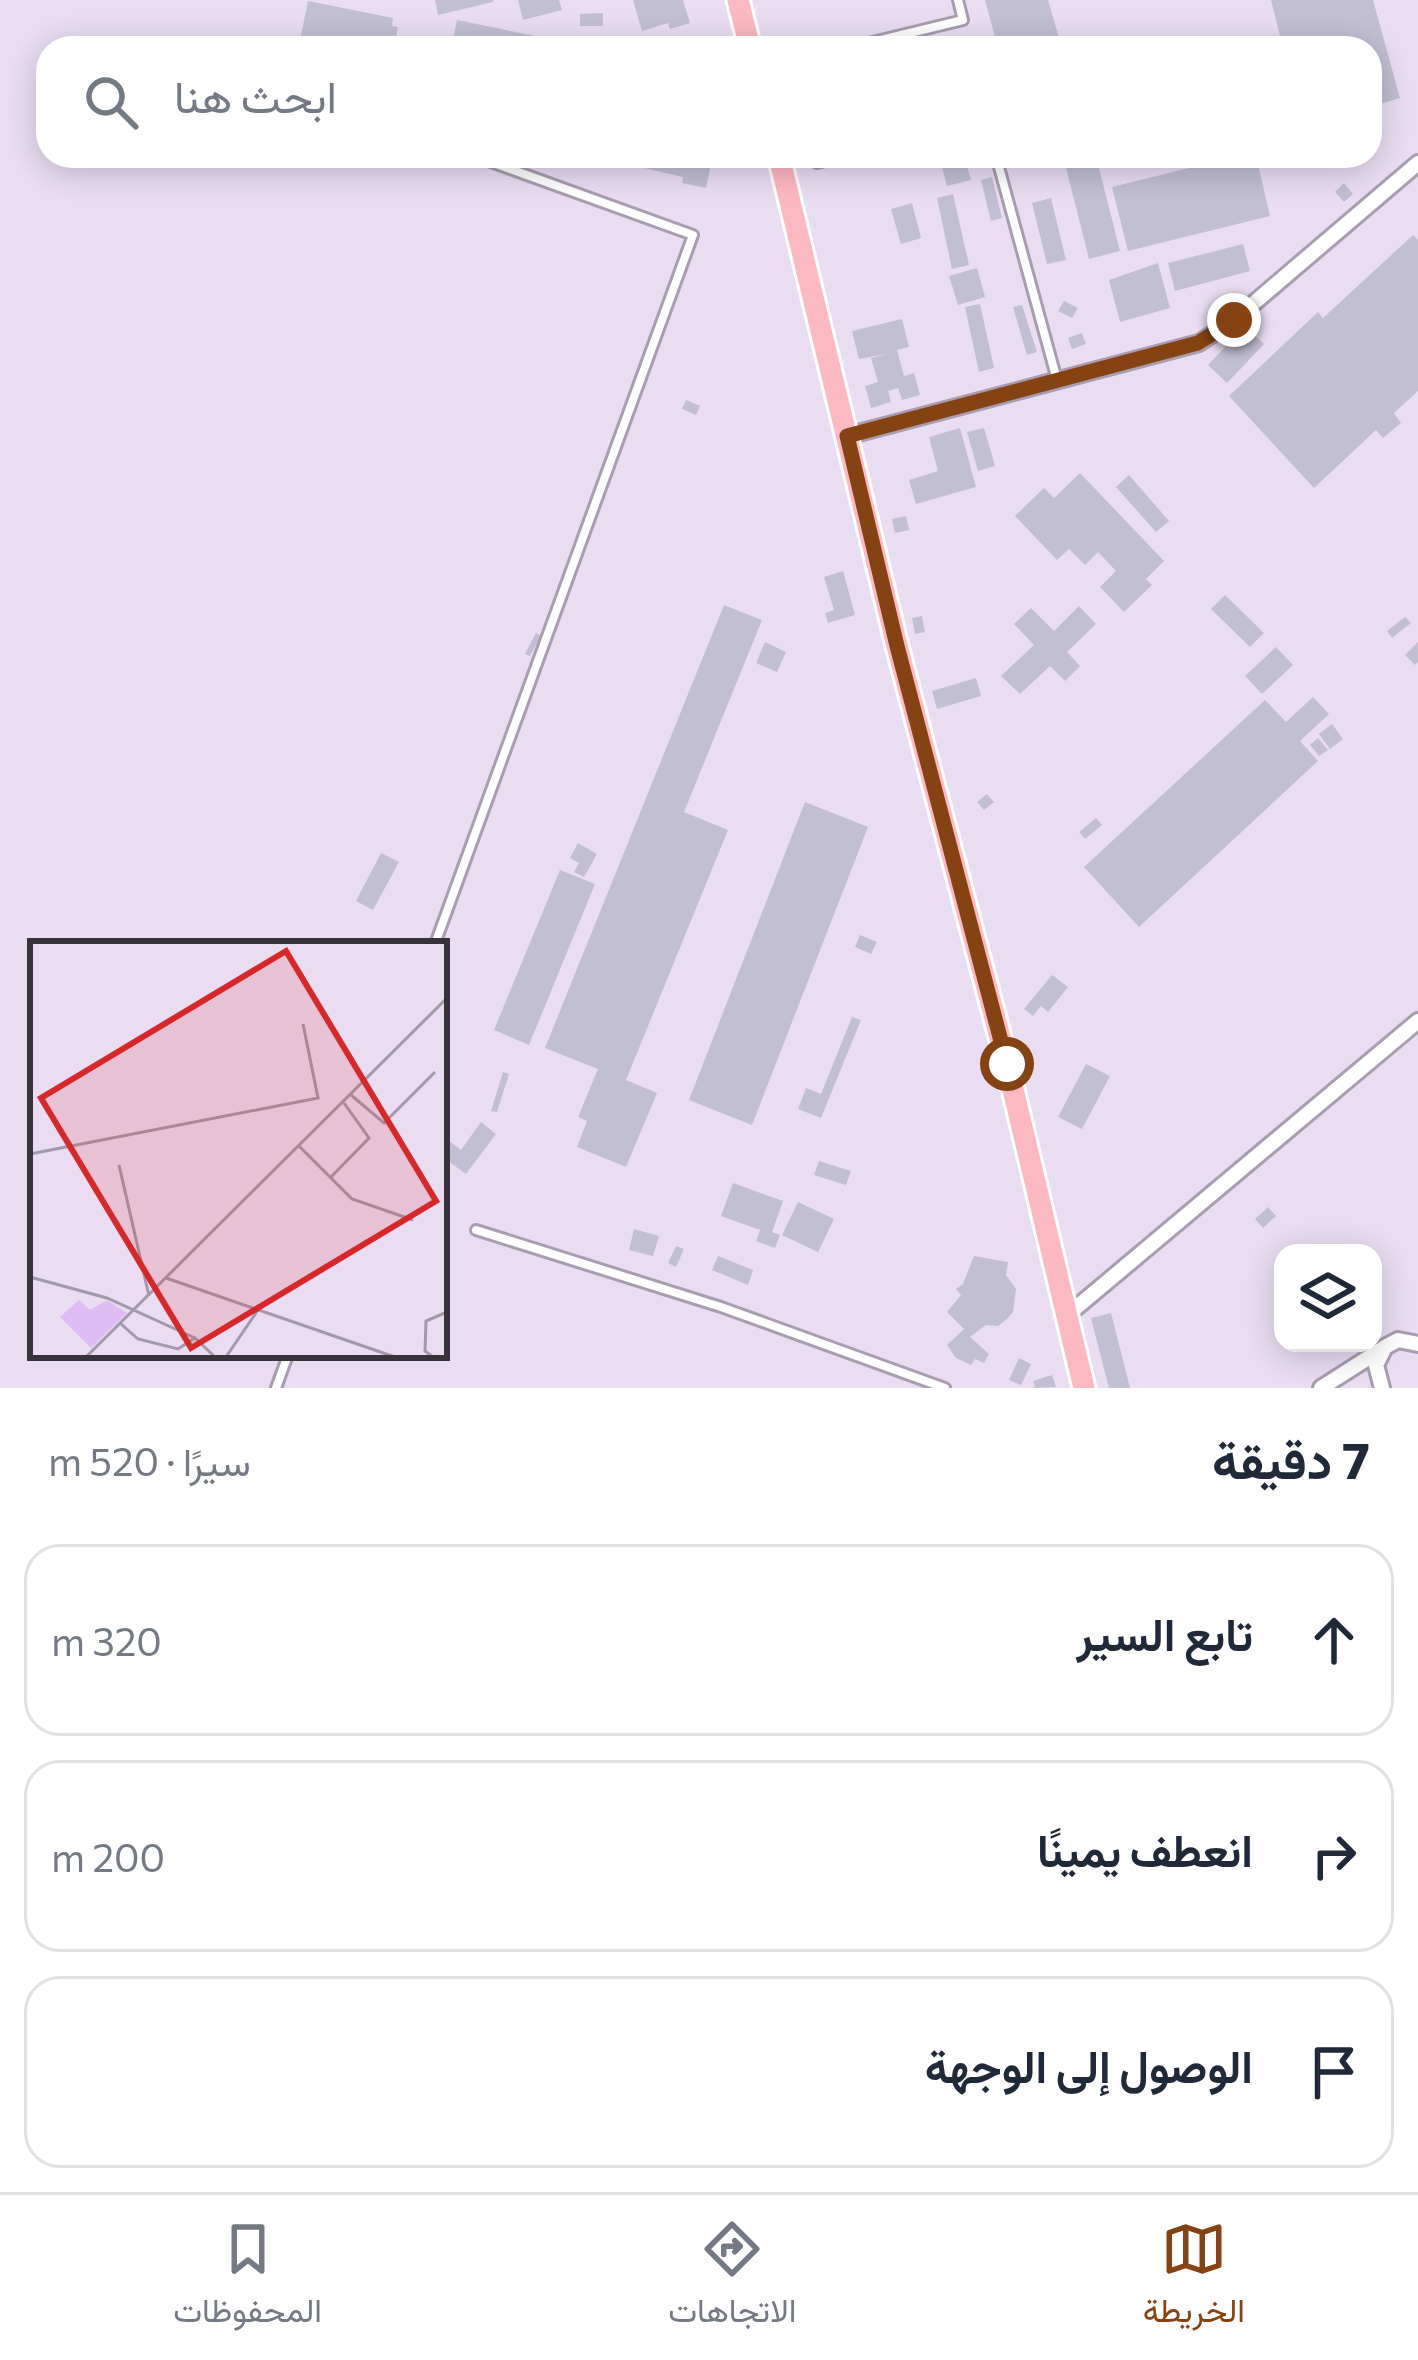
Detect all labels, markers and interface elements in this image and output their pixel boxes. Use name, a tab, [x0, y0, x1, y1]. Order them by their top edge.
search box	[36, 36, 1382, 168]
text: ابحث هنا	[174, 67, 337, 122]
icon: search	[78, 69, 144, 135]
route end	[1207, 293, 1261, 347]
inset map	[30, 941, 447, 1358]
route start	[980, 1037, 1034, 1091]
map controls	[1274, 1244, 1382, 1352]
button: layers	[1274, 1244, 1382, 1352]
text: 7 دقيقة	[1212, 1427, 1370, 1490]
text: سيرًا · 520 m	[48, 1436, 251, 1484]
text: تابع السير	[1077, 1605, 1253, 1660]
icon: ahead	[1301, 1607, 1367, 1673]
text: 320 m	[51, 1616, 162, 1664]
text: انعطف يمينًا	[1037, 1821, 1253, 1876]
icon: right	[1301, 1823, 1367, 1889]
text: 200 m	[51, 1832, 165, 1880]
text: الوصول إلى الوجهة	[925, 2037, 1253, 2092]
icon: arrive	[1301, 2039, 1367, 2105]
tab: المحفوظات	[173, 2216, 322, 2340]
tab: الاتجاهات	[668, 2216, 796, 2340]
tab: الخريطة	[1143, 2216, 1245, 2340]

